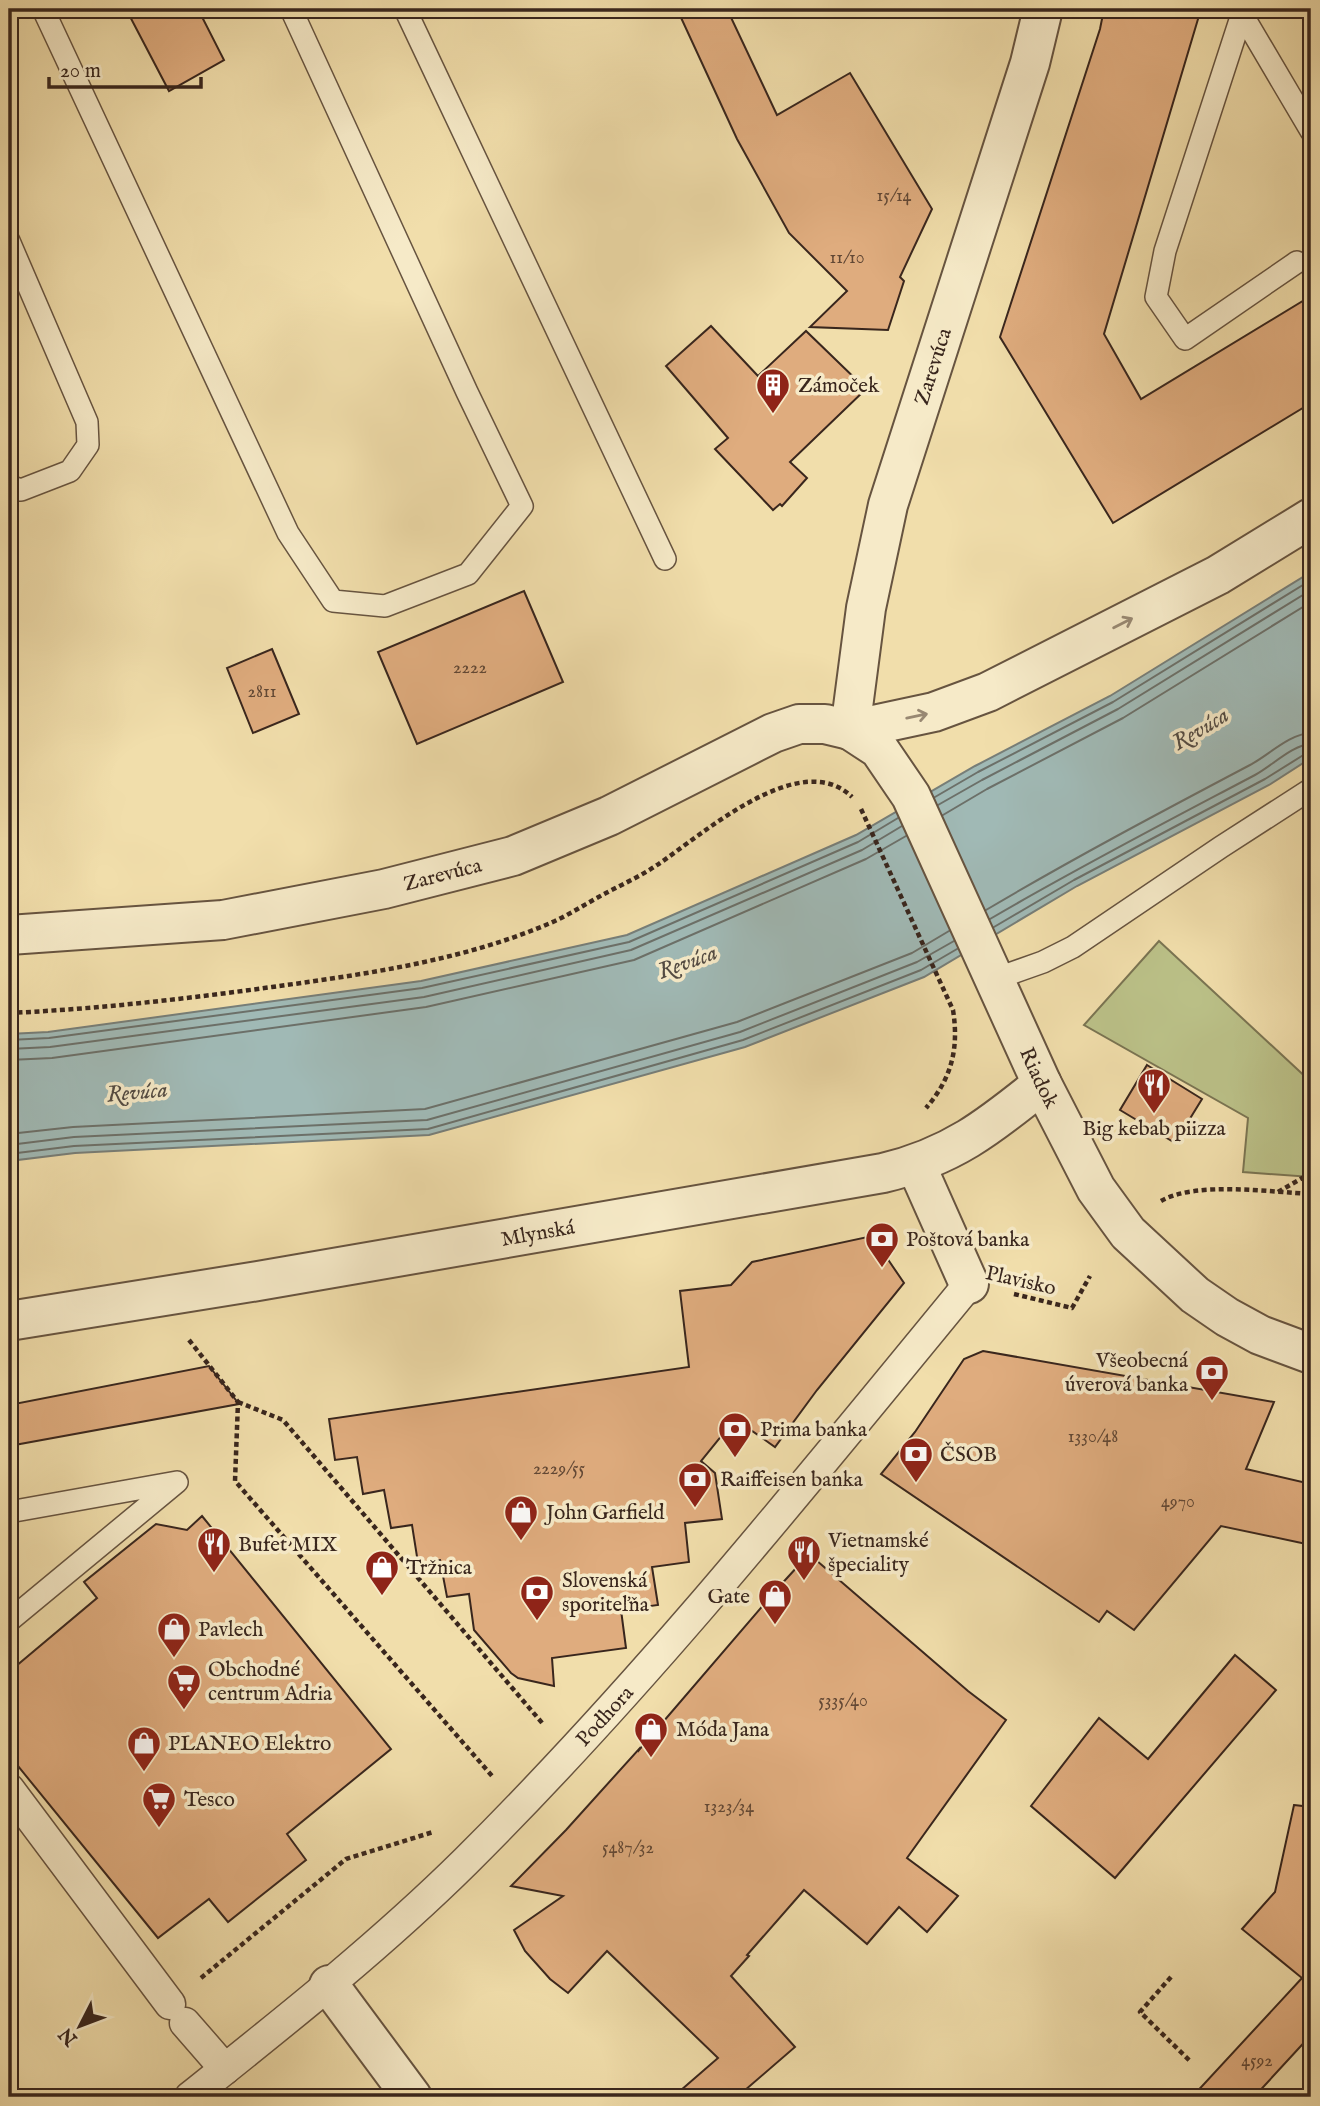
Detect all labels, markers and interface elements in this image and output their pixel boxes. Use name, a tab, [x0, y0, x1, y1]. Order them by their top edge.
scale bar	[49, 46, 201, 90]
text: 20 m	[60, 58, 101, 85]
house number: 15/14	[877, 185, 912, 208]
house number: 11/10	[829, 247, 865, 270]
street label: Zarevúca	[909, 324, 959, 409]
building icon: Zámoček	[754, 366, 792, 415]
place label: Zámoček	[798, 373, 880, 400]
one-way arrow	[1113, 616, 1133, 630]
house number: 2222	[453, 657, 487, 680]
house number: 2811	[248, 681, 276, 704]
water label: Revúca	[1167, 701, 1234, 757]
one-way arrow	[905, 709, 927, 722]
street label: Zarevúca	[401, 852, 486, 898]
water label: Revúca	[654, 938, 721, 987]
street label: Riadok	[1012, 1043, 1065, 1114]
restaurant icon: Big kebab piizza	[1135, 1066, 1173, 1115]
water label: Revúca	[105, 1075, 169, 1110]
place label: Big kebab piizza	[1082, 1116, 1227, 1143]
street label: Mlynská	[499, 1214, 578, 1254]
bank icon: Poštová banka	[863, 1220, 901, 1269]
place label: Poštová banka	[906, 1227, 1030, 1254]
street label: Plavisko	[983, 1260, 1059, 1303]
place label: Všeobecná úverová banka	[1065, 1348, 1189, 1399]
bank icon: Všeobecná úverová banka	[1193, 1353, 1231, 1402]
bank icon: Prima banka	[716, 1410, 754, 1459]
place label: Prima banka	[760, 1417, 868, 1444]
house number: 1330/48	[1068, 1426, 1118, 1449]
bank icon: ČSOB	[897, 1435, 935, 1484]
place label: ČSOB	[940, 1441, 997, 1469]
house number: 2229/55	[533, 1458, 586, 1481]
bank icon: Raiffeisen banka	[676, 1460, 714, 1509]
place label: Raiffeisen banka	[720, 1467, 864, 1494]
house number: 4970	[1161, 1491, 1195, 1514]
shop icon: John Garfield	[502, 1493, 540, 1542]
place label: John Garfield	[544, 1500, 665, 1527]
restaurant icon: Bufet MIX	[195, 1525, 233, 1574]
place label: Vietnamské špeciality	[827, 1528, 929, 1579]
place label: Bufet MIX	[238, 1532, 338, 1559]
restaurant icon: Vietnamské špeciality	[785, 1533, 823, 1582]
shop icon: Tržnica	[363, 1548, 401, 1597]
place label: Tržnica	[406, 1555, 473, 1582]
place label: Slovenská sporiteľňa	[562, 1568, 650, 1619]
bank icon: Slovenská sporiteľňa	[518, 1573, 556, 1622]
shop icon: Gate	[756, 1577, 794, 1626]
place label: Gate	[707, 1584, 750, 1611]
shop icon: Pavlech	[155, 1610, 193, 1659]
place label: Pavlech	[198, 1617, 264, 1644]
place label: Obchodné centrum Adria	[208, 1657, 333, 1708]
supermarket icon: Obchodné centrum Adria	[165, 1662, 203, 1711]
street label: Podhora	[571, 1680, 641, 1753]
house number: 5335/40	[818, 1690, 868, 1713]
shop icon: Móda Jana	[632, 1710, 670, 1759]
place label: Móda Jana	[676, 1717, 770, 1744]
shop icon: PLANEO Elektro	[125, 1724, 163, 1773]
place label: PLANEO Elektro	[168, 1731, 331, 1758]
supermarket icon: Tesco	[140, 1780, 178, 1829]
place label: Tesco	[184, 1787, 235, 1814]
house number: 1323/34	[704, 1796, 754, 1819]
house number: 5487/32	[602, 1837, 654, 1860]
north arrow	[46, 1990, 116, 2060]
text: N	[54, 2021, 84, 2051]
house number: 4592	[1241, 2050, 1273, 2073]

